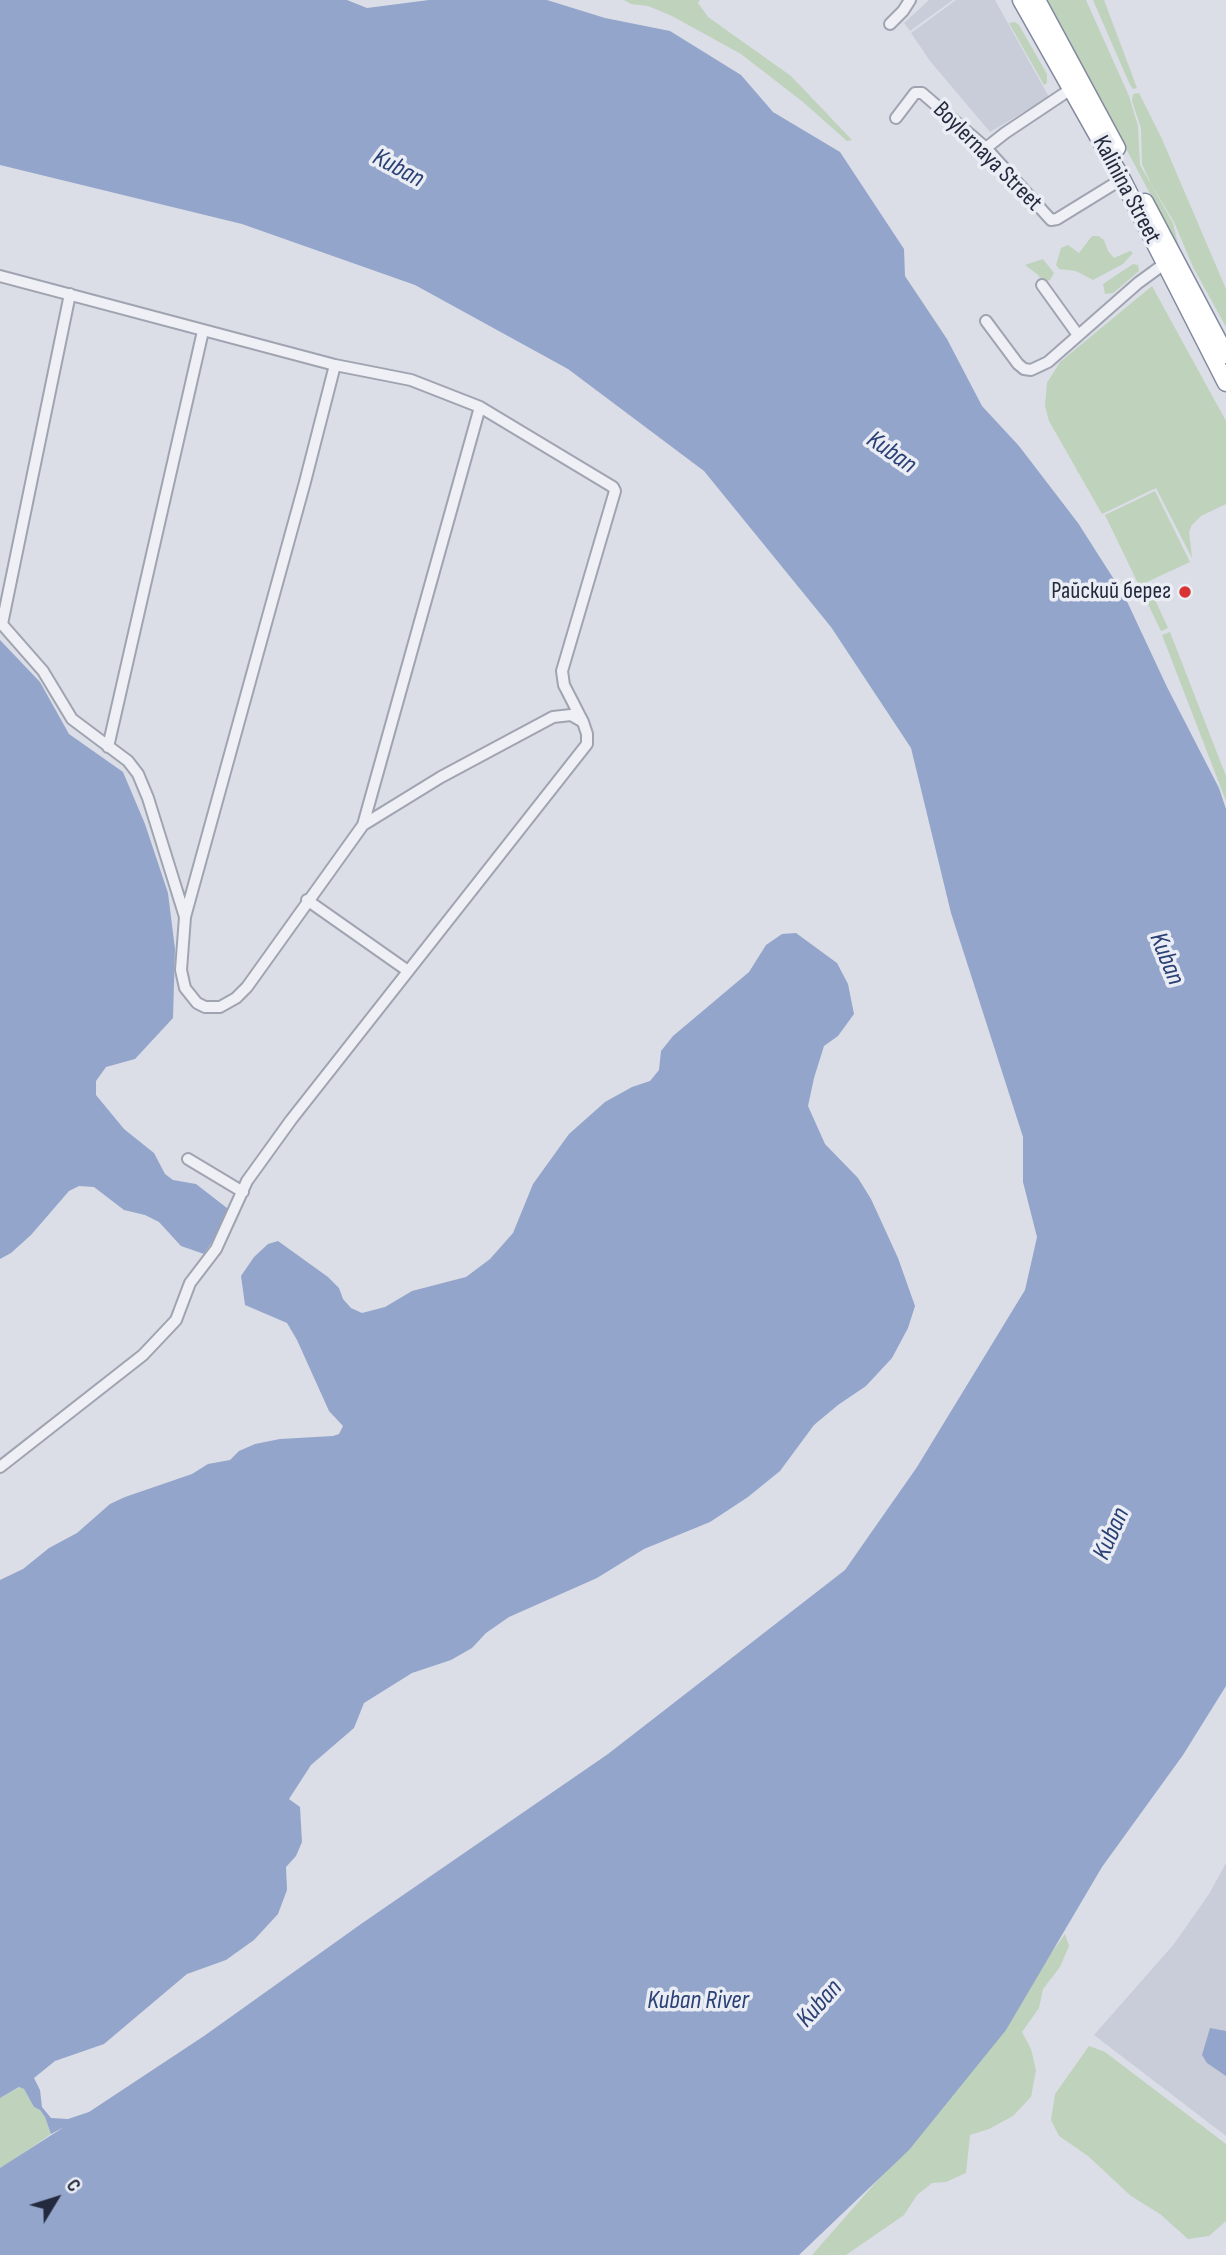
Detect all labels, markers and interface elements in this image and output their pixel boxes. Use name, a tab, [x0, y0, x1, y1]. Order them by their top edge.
street label: Boylernaya Street	[926, 96, 1048, 218]
street label: Kalinina Street	[1086, 131, 1166, 249]
water label: Kuban	[367, 143, 429, 195]
water label: Kuban	[860, 425, 922, 481]
place label: Райский берег	[1051, 578, 1171, 606]
marker: Райский берег	[1177, 584, 1193, 600]
water label: Kuban	[1141, 928, 1191, 990]
water label: Kuban	[1087, 1503, 1137, 1565]
water label: Kuban	[790, 1974, 850, 2034]
water label: Kuban River	[647, 1985, 749, 2017]
north arrow	[21, 2164, 91, 2234]
text: С	[61, 2175, 85, 2197]

